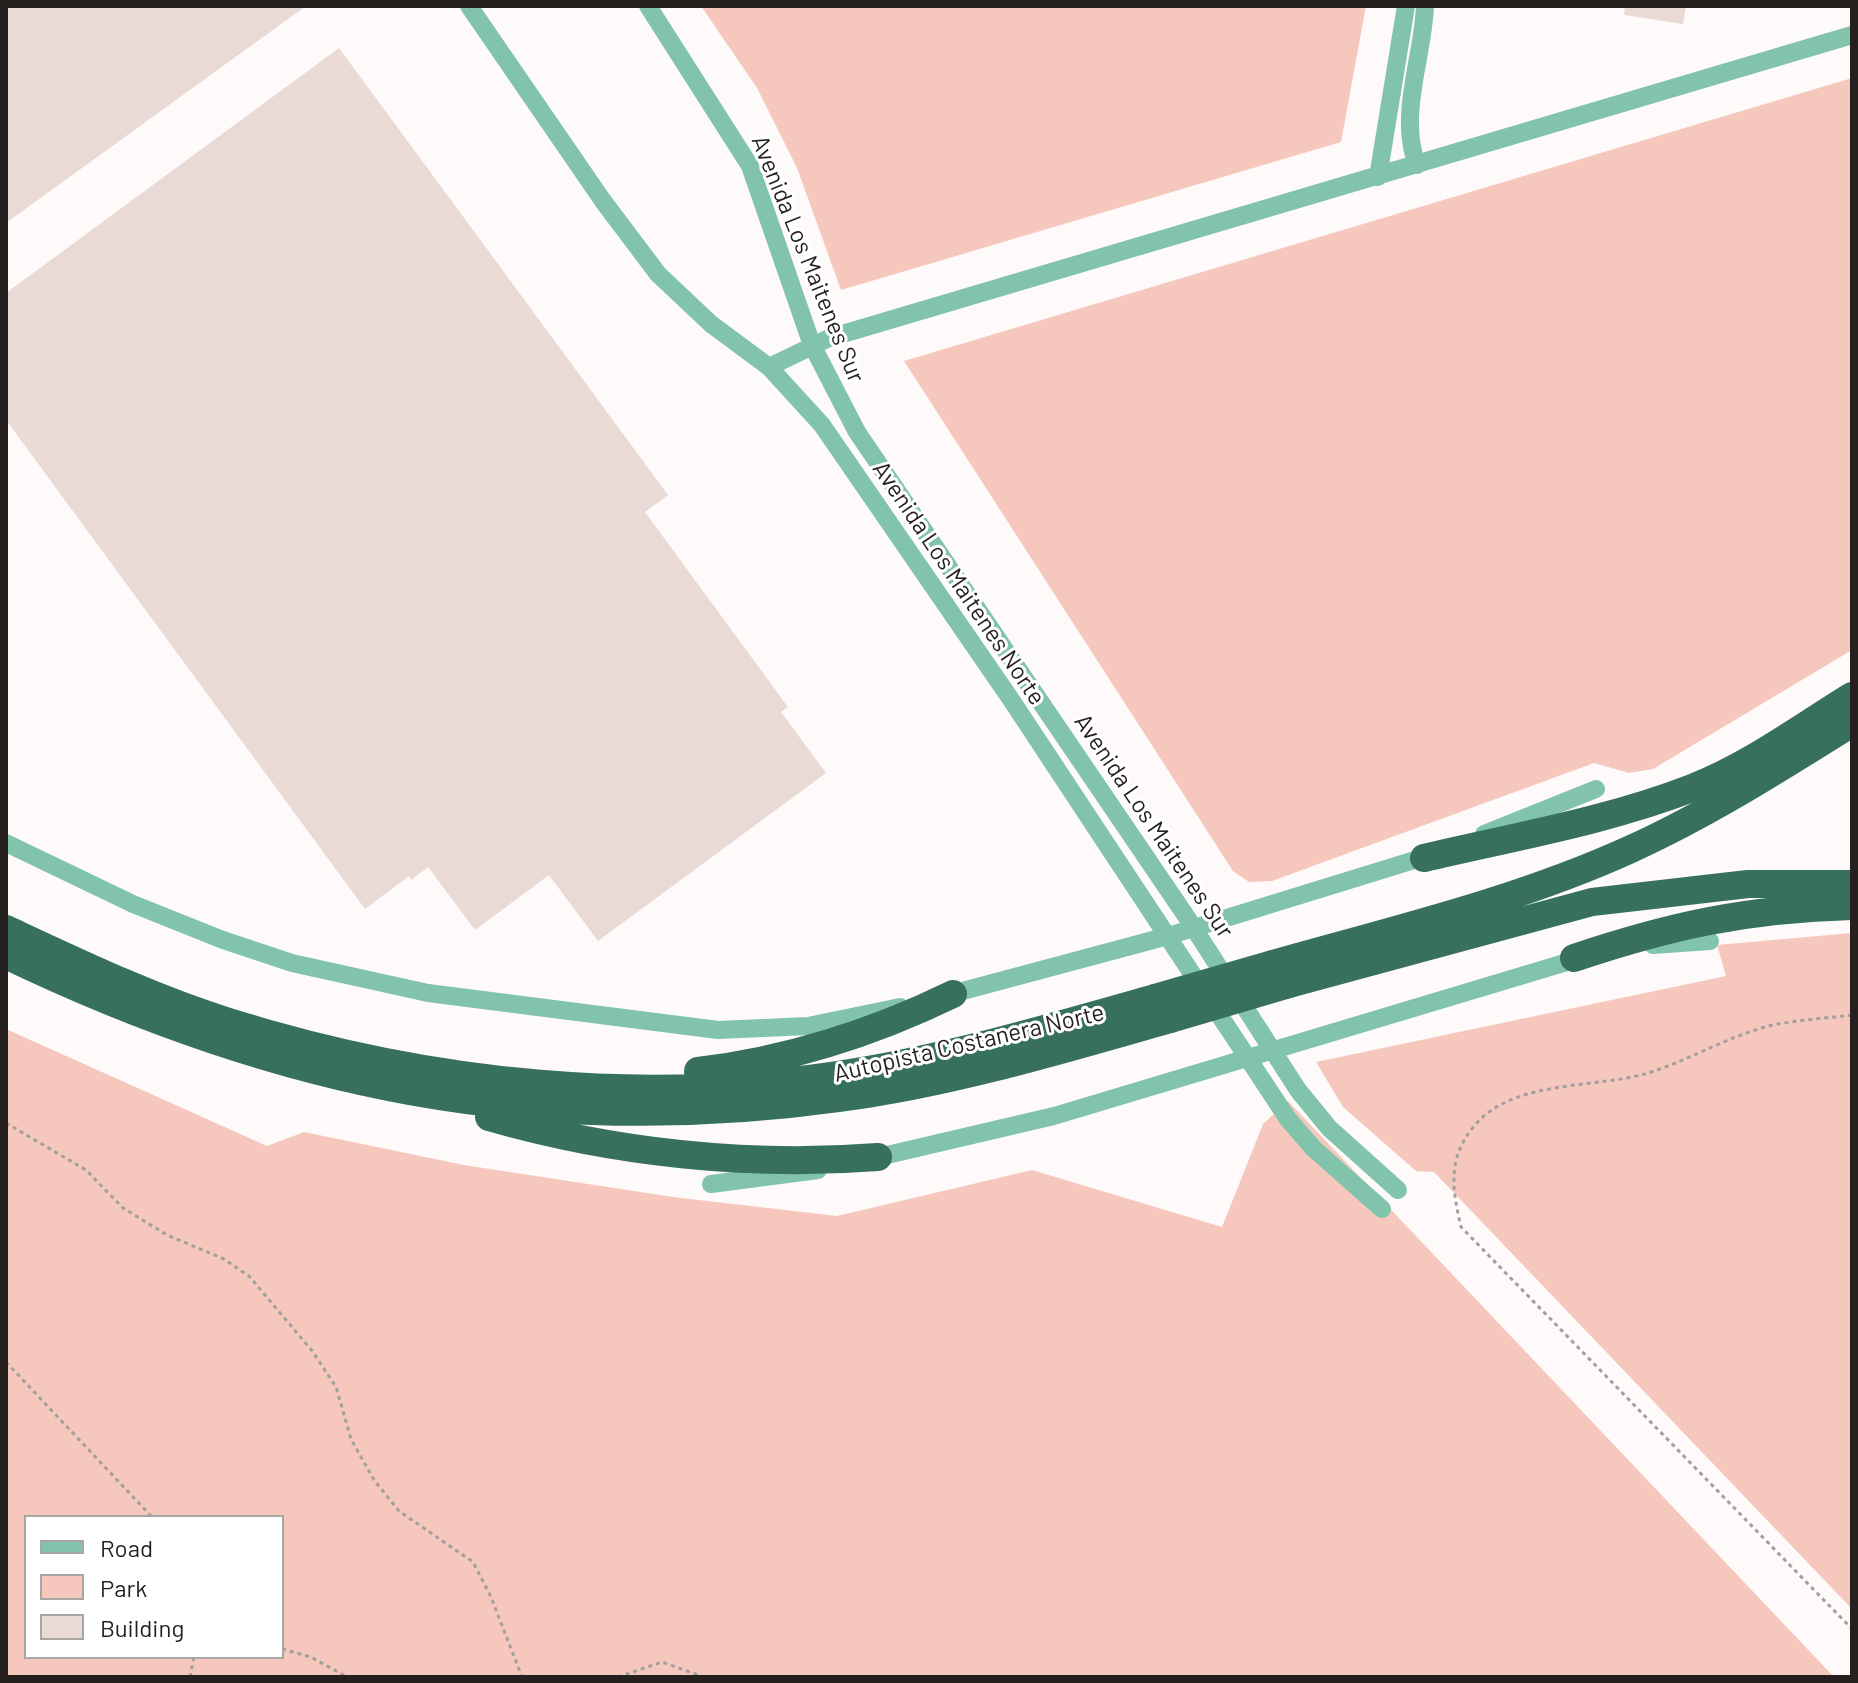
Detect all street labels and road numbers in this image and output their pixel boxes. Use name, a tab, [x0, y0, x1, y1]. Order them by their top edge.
street label: Avenida Los Maitenes Sur	[745, 131, 871, 387]
street label: Avenida Los Maitenes Norte	[867, 456, 1051, 710]
street label: Avenida Los Maitenes Sur	[1068, 709, 1240, 943]
street label: Autopista Costanera Norte	[831, 998, 1107, 1088]

